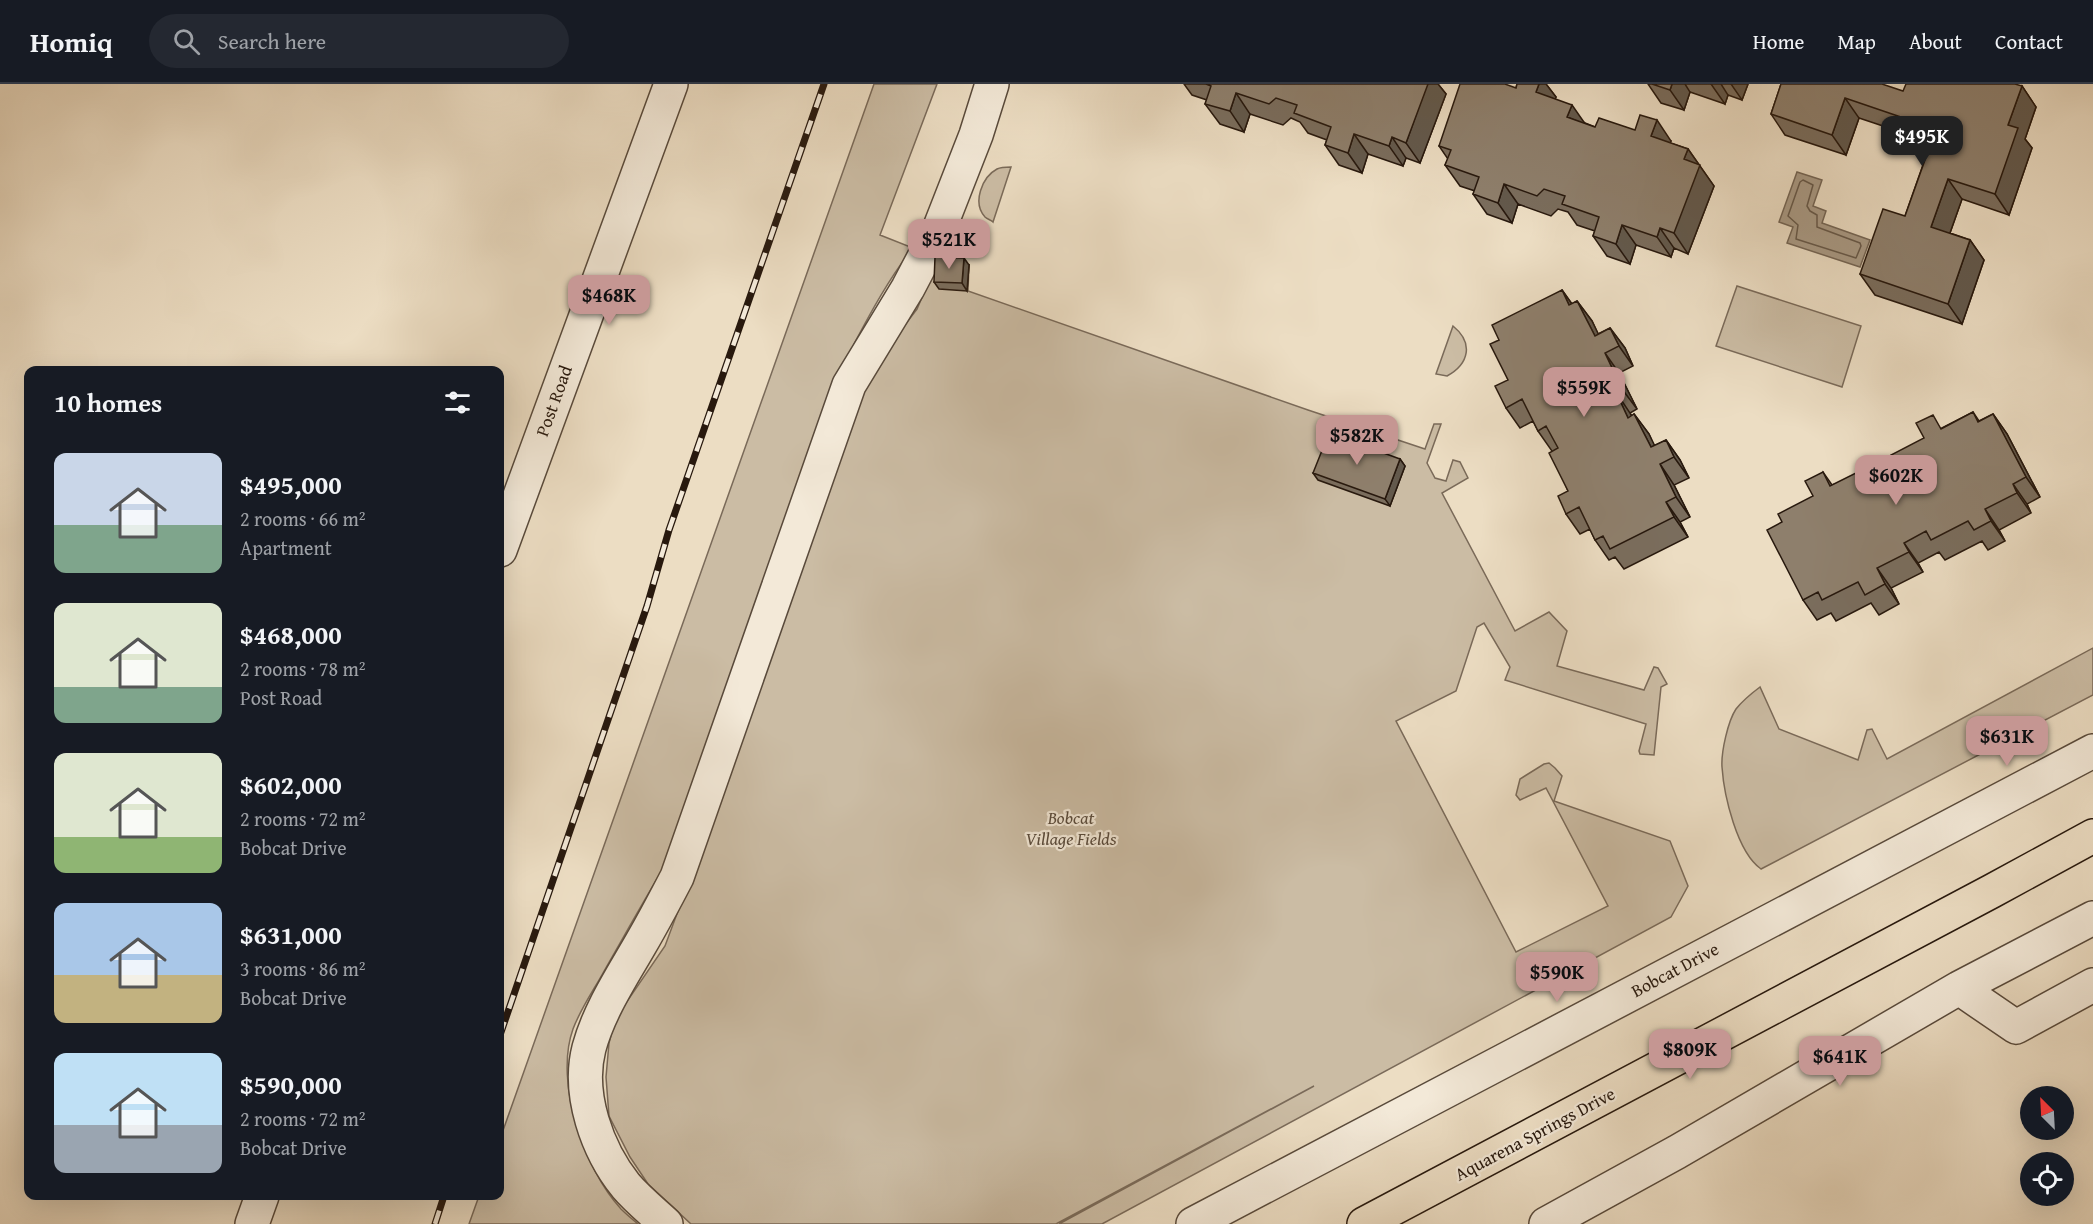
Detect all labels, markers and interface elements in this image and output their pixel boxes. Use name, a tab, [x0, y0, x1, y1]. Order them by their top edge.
search box	[149, 14, 569, 68]
text: Homiq	[30, 21, 113, 62]
icon: search	[170, 25, 203, 58]
text: Search here	[218, 25, 326, 57]
text: Home	[1753, 26, 1804, 57]
text: Map	[1837, 26, 1876, 57]
text: About	[1909, 26, 1962, 57]
text: Contact	[1995, 26, 2063, 57]
pin: $495K	[1880, 116, 1964, 167]
text: $495K	[1895, 121, 1949, 150]
pin: $521K	[907, 219, 991, 270]
text: $521K	[922, 224, 976, 253]
pin: $468K	[567, 275, 651, 326]
text: $468K	[582, 280, 636, 309]
street label: Post Road	[528, 361, 579, 440]
pin: $559K	[1542, 367, 1626, 418]
text: $559K	[1557, 372, 1611, 401]
text: 10 homes	[54, 383, 162, 422]
icon: filters	[441, 386, 474, 419]
pin: $582K	[1315, 415, 1399, 466]
text: $582K	[1330, 420, 1384, 449]
pin: $602K	[1854, 455, 1938, 506]
text: $602K	[1869, 460, 1923, 489]
text: $495,000	[240, 465, 342, 504]
icon: home	[102, 477, 174, 549]
text: 2 rooms · 66 m²	[240, 504, 366, 533]
text: Apartment	[240, 533, 332, 562]
text: $468,000	[240, 615, 342, 654]
icon: home	[102, 627, 174, 699]
text: 2 rooms · 78 m²	[240, 654, 366, 683]
text: Post Road	[240, 683, 322, 712]
pin: $631K	[1965, 716, 2049, 767]
text: $631K	[1980, 721, 2034, 750]
text: $602,000	[240, 765, 342, 804]
icon: home	[102, 777, 174, 849]
text: 2 rooms · 72 m²	[240, 804, 366, 833]
park label: Bobcat Village Fields	[1026, 804, 1117, 852]
text: Bobcat Drive	[240, 833, 347, 862]
text: $631,000	[240, 915, 342, 954]
icon: home	[102, 927, 174, 999]
street label: Bobcat Drive	[1626, 935, 1723, 1004]
pin: $590K	[1515, 952, 1599, 1003]
text: 3 rooms · 86 m²	[240, 954, 366, 983]
text: $590K	[1530, 957, 1584, 986]
text: Bobcat Drive	[240, 983, 347, 1012]
pin: $809K	[1648, 1029, 1732, 1080]
text: $809K	[1663, 1034, 1717, 1063]
pin: $641K	[1798, 1036, 1882, 1087]
text: $641K	[1813, 1041, 1867, 1070]
text: $590,000	[240, 1065, 342, 1104]
icon: home	[102, 1077, 174, 1149]
street label: Aquarena Springs Drive	[1450, 1080, 1620, 1187]
north arrow	[2020, 1086, 2074, 1140]
map controls	[2020, 1086, 2074, 1206]
text: 2 rooms · 72 m²	[240, 1104, 366, 1133]
text: Bobcat Drive	[240, 1133, 347, 1162]
button: locate	[2020, 1152, 2074, 1206]

